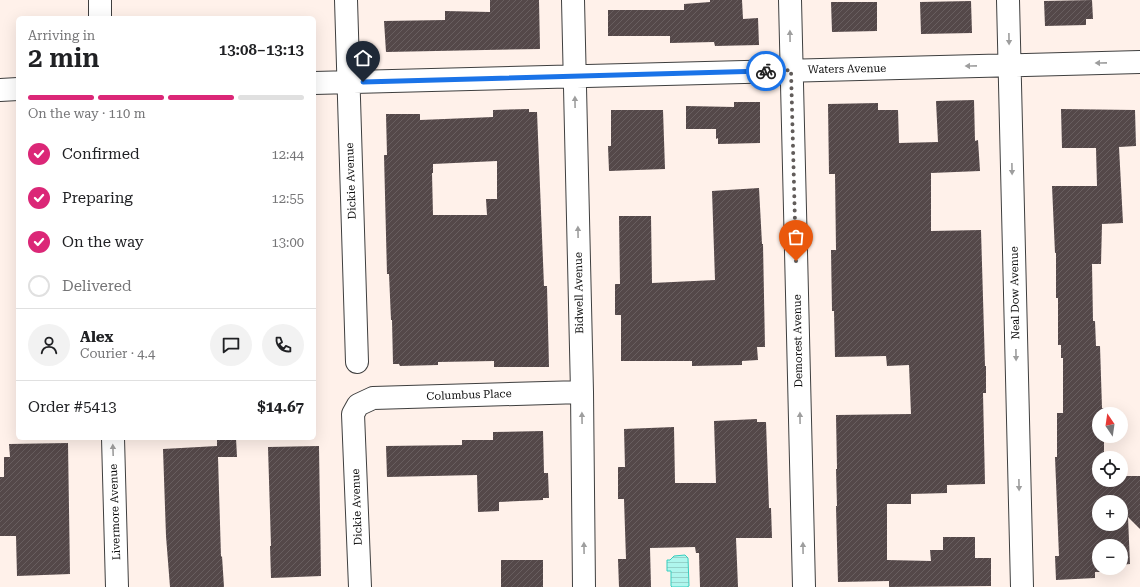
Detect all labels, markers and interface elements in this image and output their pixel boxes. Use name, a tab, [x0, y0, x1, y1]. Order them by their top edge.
text: Arriving in	[28, 28, 95, 43]
one-way arrow	[787, 29, 793, 42]
one-way arrow	[1006, 33, 1012, 46]
text: 13:08–13:13	[219, 41, 304, 59]
pin	[346, 41, 380, 82]
text: 2 min	[28, 43, 100, 73]
icon: home	[352, 47, 374, 69]
courier	[746, 51, 786, 91]
icon: bike	[755, 60, 777, 82]
one-way arrow	[1094, 60, 1107, 66]
street label: Waters Avenue	[808, 62, 886, 76]
one-way arrow	[964, 63, 977, 69]
one-way arrow	[572, 95, 578, 108]
text: On the way · 110 m	[28, 106, 145, 121]
street label: Dickie Avenue	[343, 142, 359, 220]
icon: check	[28, 143, 50, 165]
text: Confirmed	[62, 145, 140, 163]
text: 12:44	[272, 147, 304, 162]
one-way arrow	[1009, 163, 1015, 176]
icon: check	[28, 187, 50, 209]
text: Preparing	[62, 189, 133, 207]
text: 12:55	[272, 191, 304, 206]
pin	[779, 220, 813, 261]
one-way arrow	[575, 225, 581, 238]
icon: bag	[785, 226, 807, 248]
icon: check	[28, 231, 50, 253]
text: On the way	[62, 233, 144, 251]
text: 13:00	[272, 235, 304, 250]
street label: Neal Dow Avenue	[1008, 246, 1022, 340]
street label: Bidwell Avenue	[572, 252, 586, 334]
text: Delivered	[62, 277, 132, 295]
street label: Demorest Avenue	[791, 294, 805, 388]
button: person	[28, 324, 70, 366]
button: chat	[210, 324, 252, 366]
button: phone	[262, 324, 304, 366]
text: Alex	[80, 328, 113, 346]
text: Courier · 4.4	[80, 346, 155, 361]
one-way arrow	[1013, 349, 1020, 361]
street label: Columbus Place	[426, 387, 512, 403]
text: Order #5413	[28, 398, 117, 416]
text: $14.67	[257, 398, 304, 416]
north arrow	[1092, 407, 1128, 443]
map controls	[1092, 407, 1128, 575]
one-way arrow	[579, 411, 585, 424]
one-way arrow	[797, 411, 803, 424]
one-way arrow	[110, 443, 116, 456]
button: locate	[1092, 451, 1128, 487]
street label: Livermore Avenue	[107, 464, 123, 560]
street label: Dickie Avenue	[349, 468, 365, 546]
one-way arrow	[1016, 479, 1023, 491]
button: +	[1092, 495, 1128, 531]
button: −	[1092, 539, 1128, 575]
one-way arrow	[581, 541, 587, 554]
one-way arrow	[800, 541, 806, 554]

